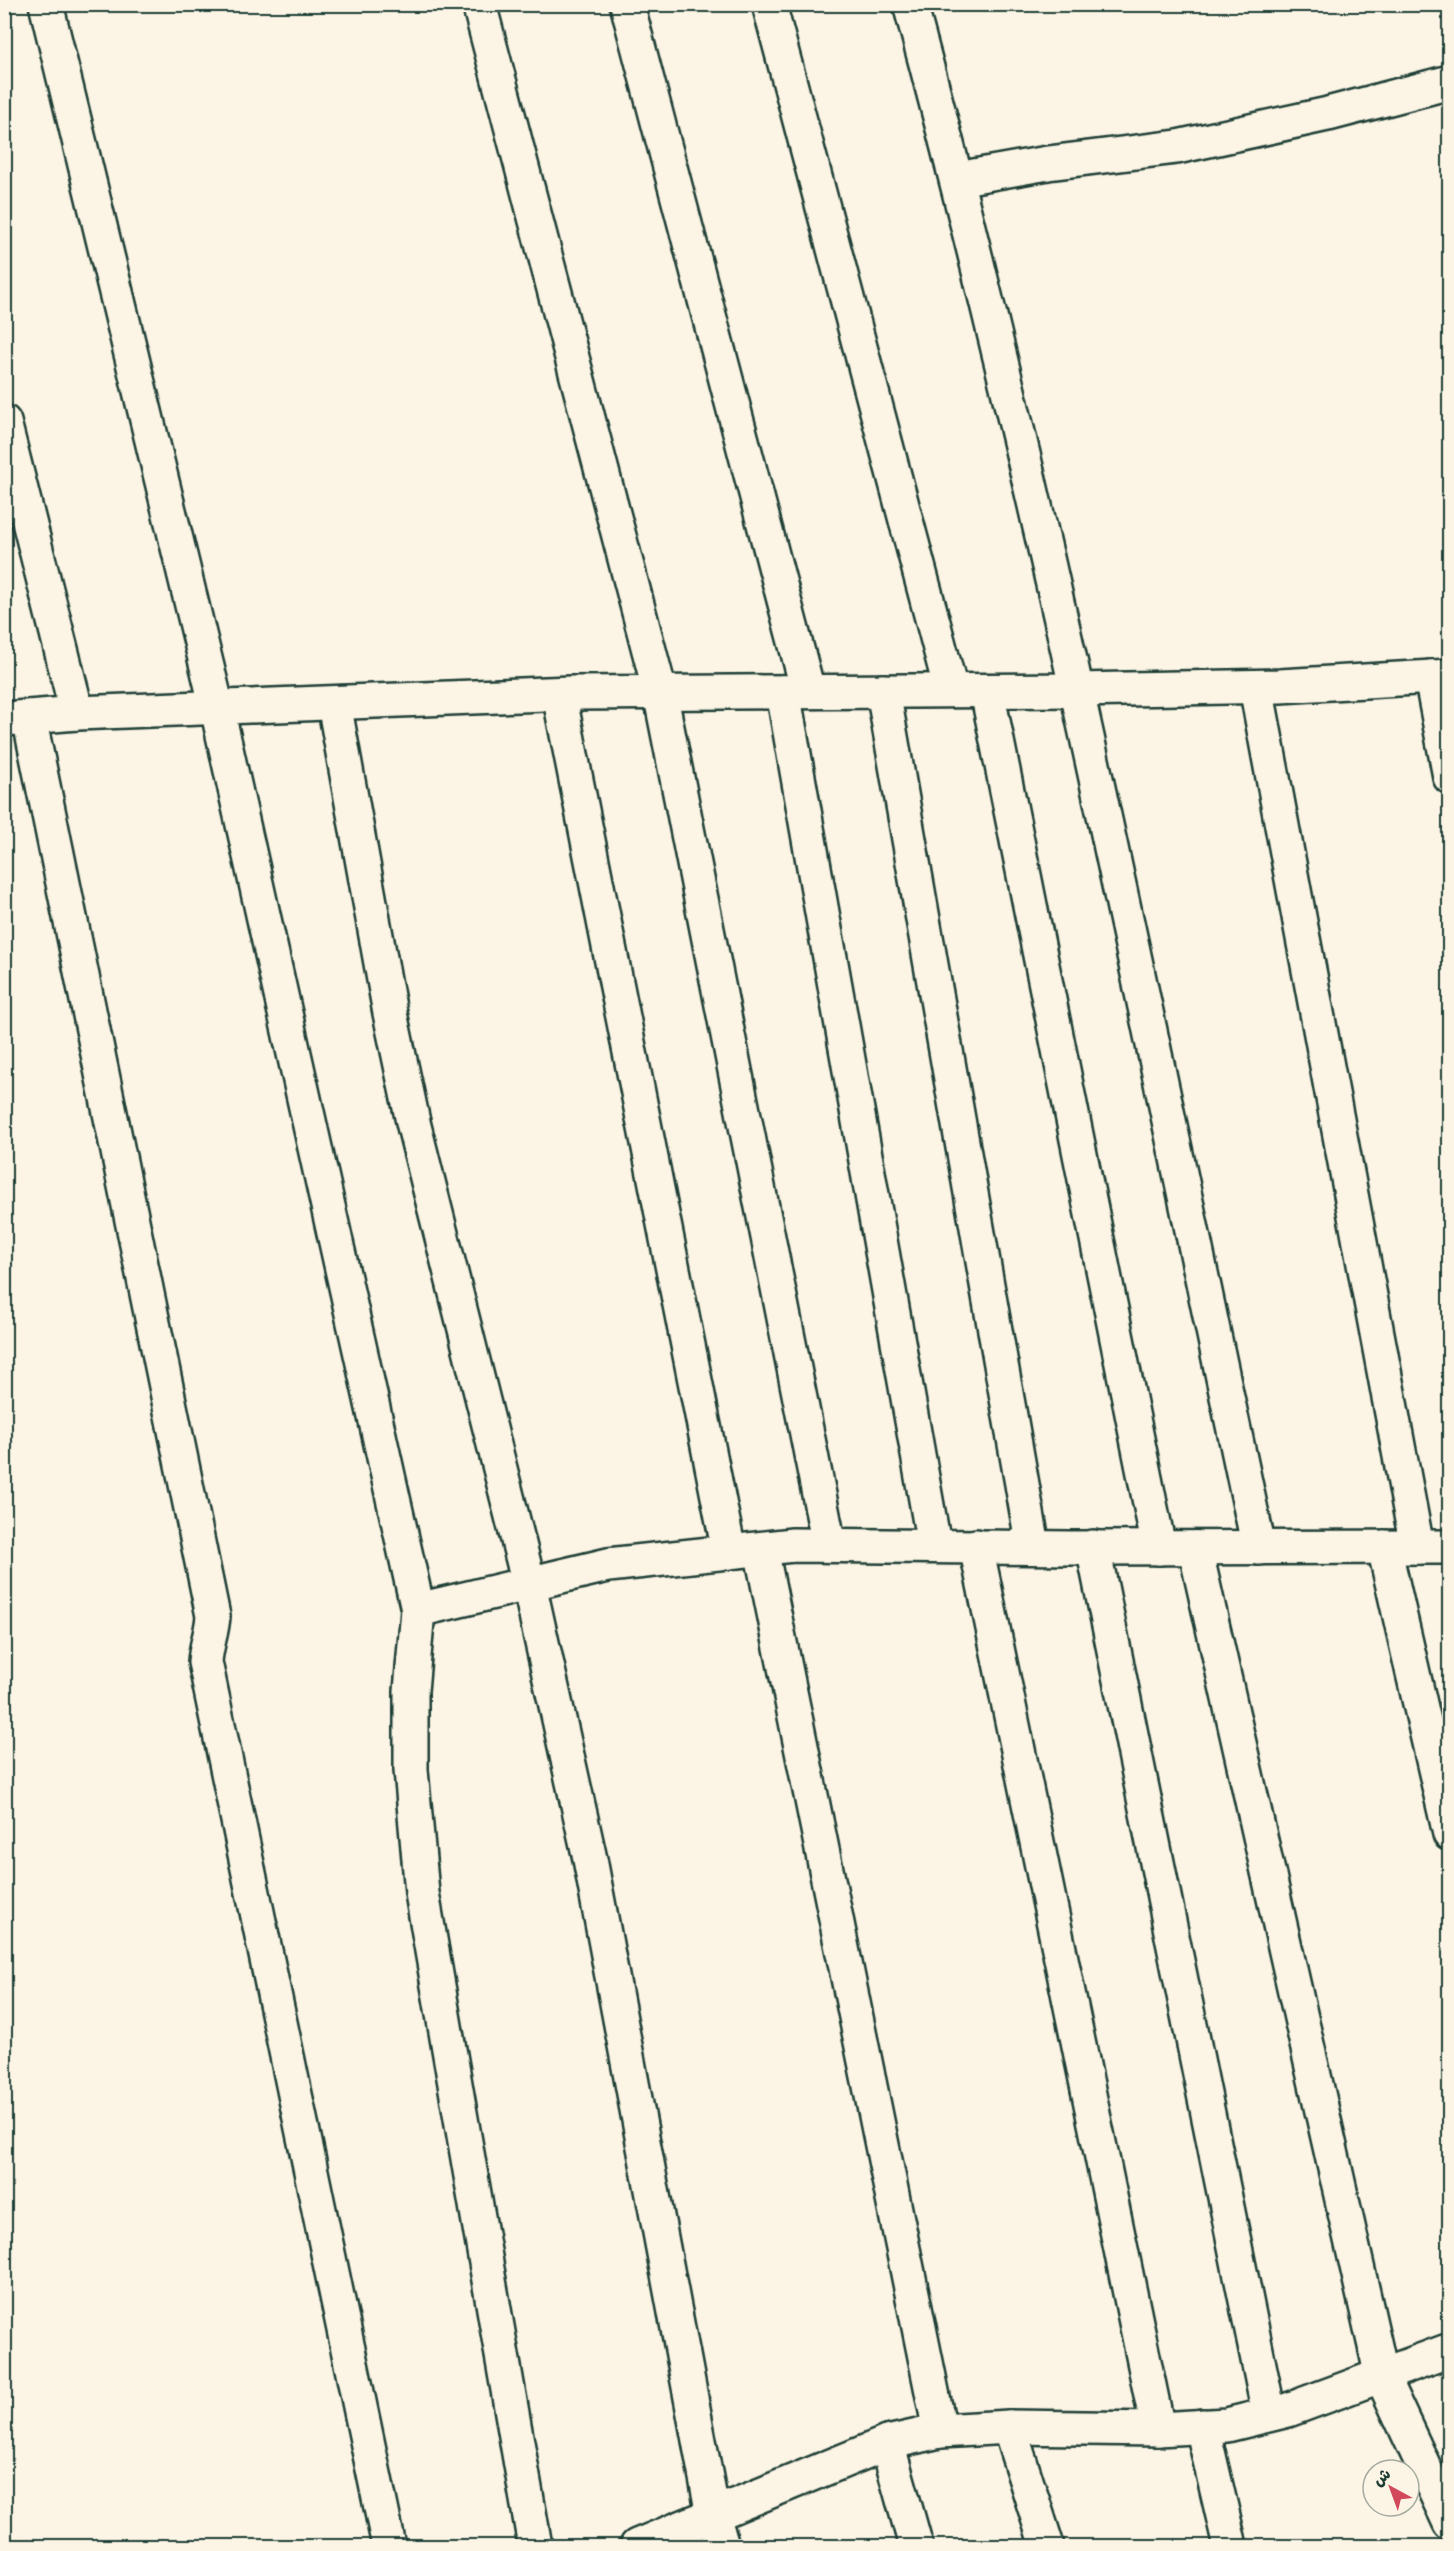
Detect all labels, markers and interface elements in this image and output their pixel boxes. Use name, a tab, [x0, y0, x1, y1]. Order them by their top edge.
north arrow	[1361, 2458, 1421, 2518]
text: ش	[1368, 2463, 1394, 2490]

